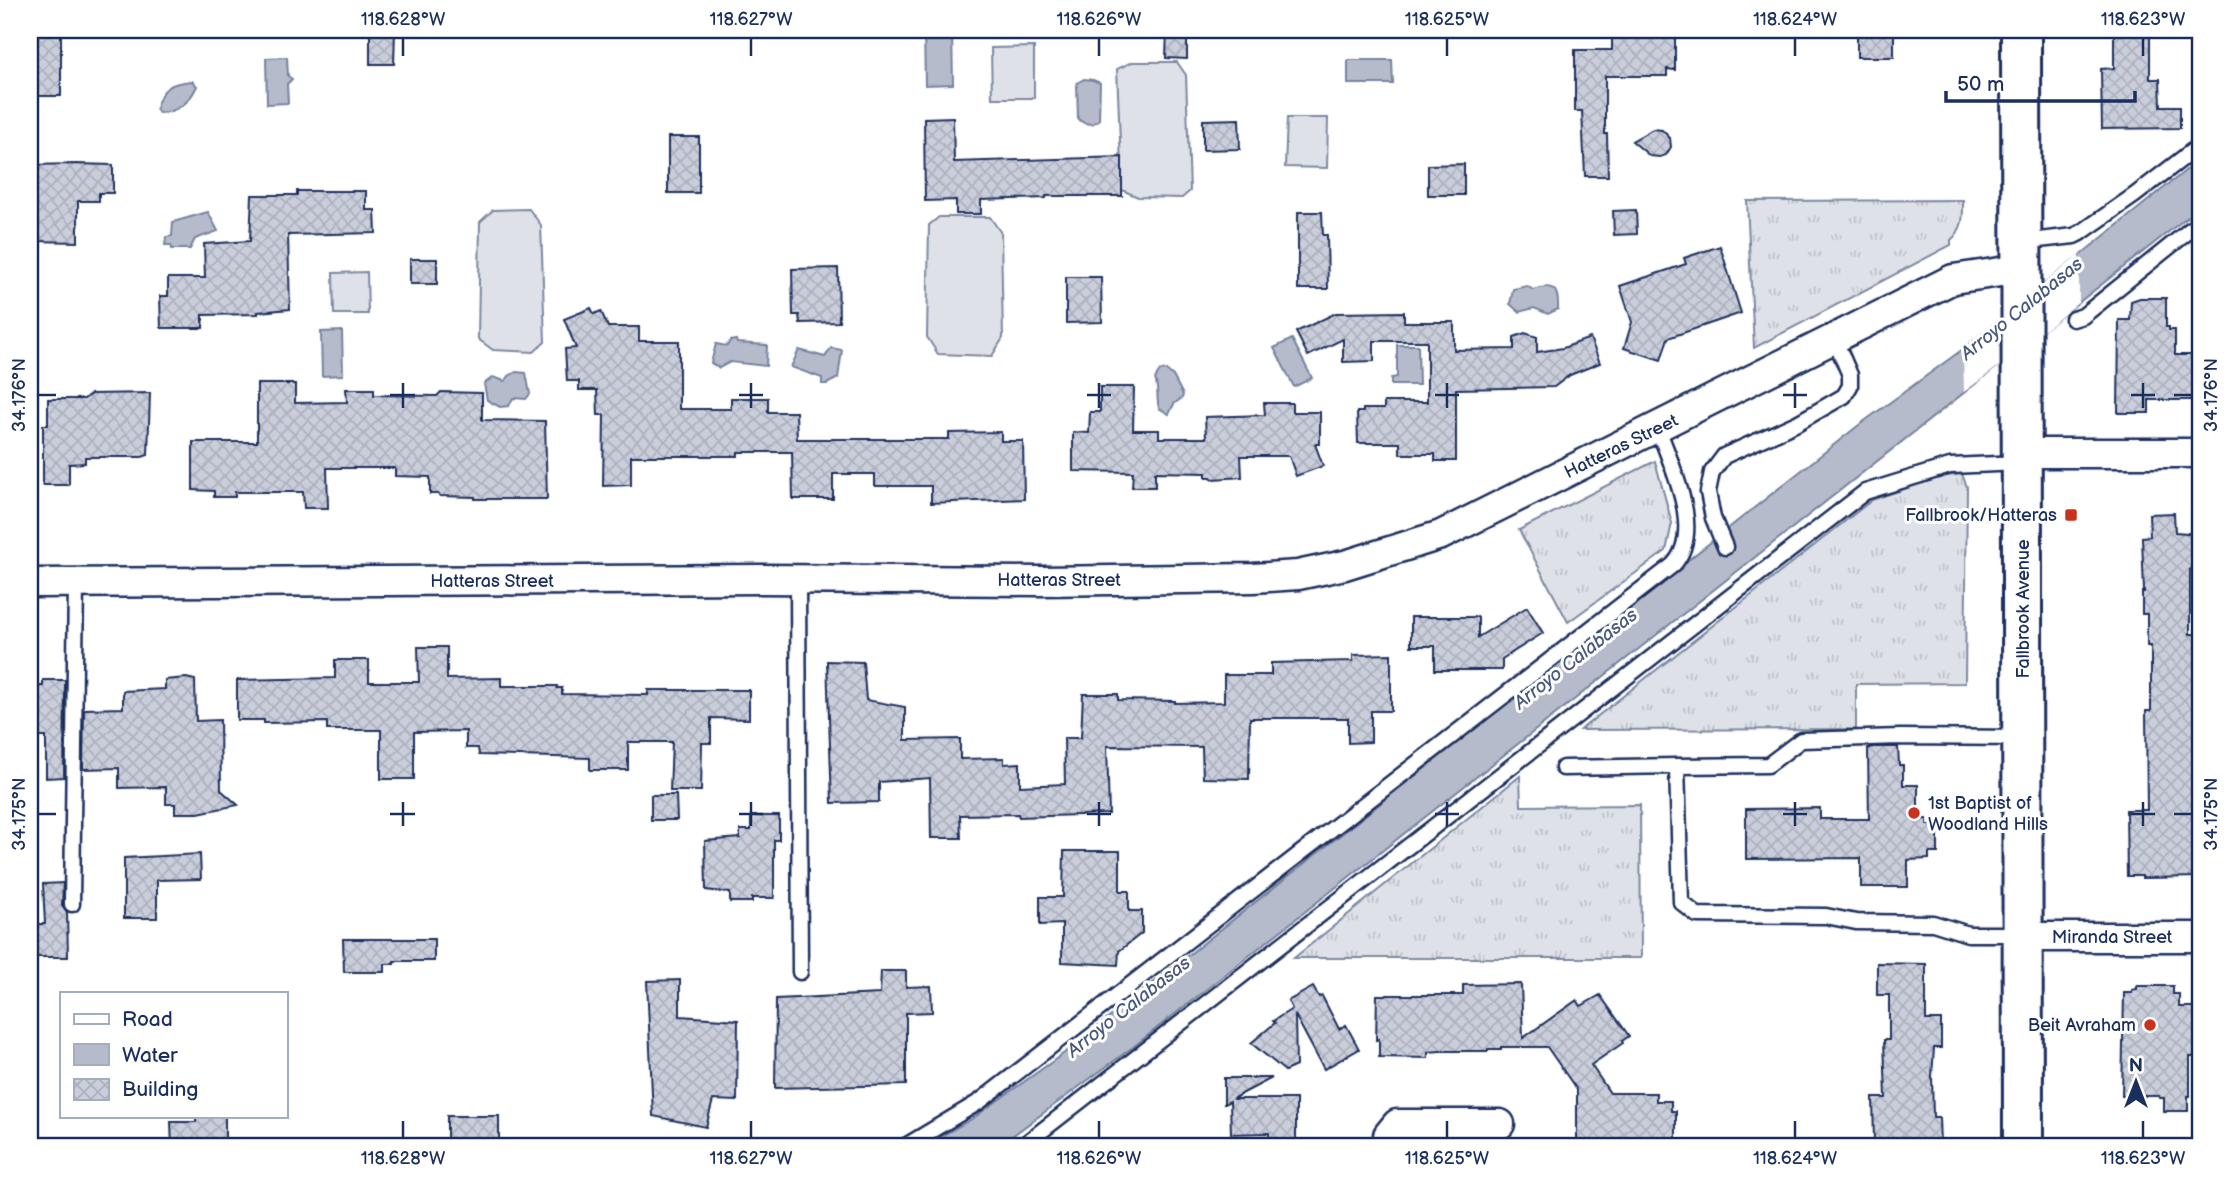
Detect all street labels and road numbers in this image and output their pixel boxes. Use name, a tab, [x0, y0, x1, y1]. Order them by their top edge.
street label: Hatteras Street	[1561, 410, 1682, 483]
street label: Fallbrook Avenue	[2013, 539, 2034, 679]
street label: Hatteras Street	[997, 570, 1121, 591]
street label: Hatteras Street	[430, 571, 554, 592]
street label: Miranda Street	[2052, 927, 2173, 948]

